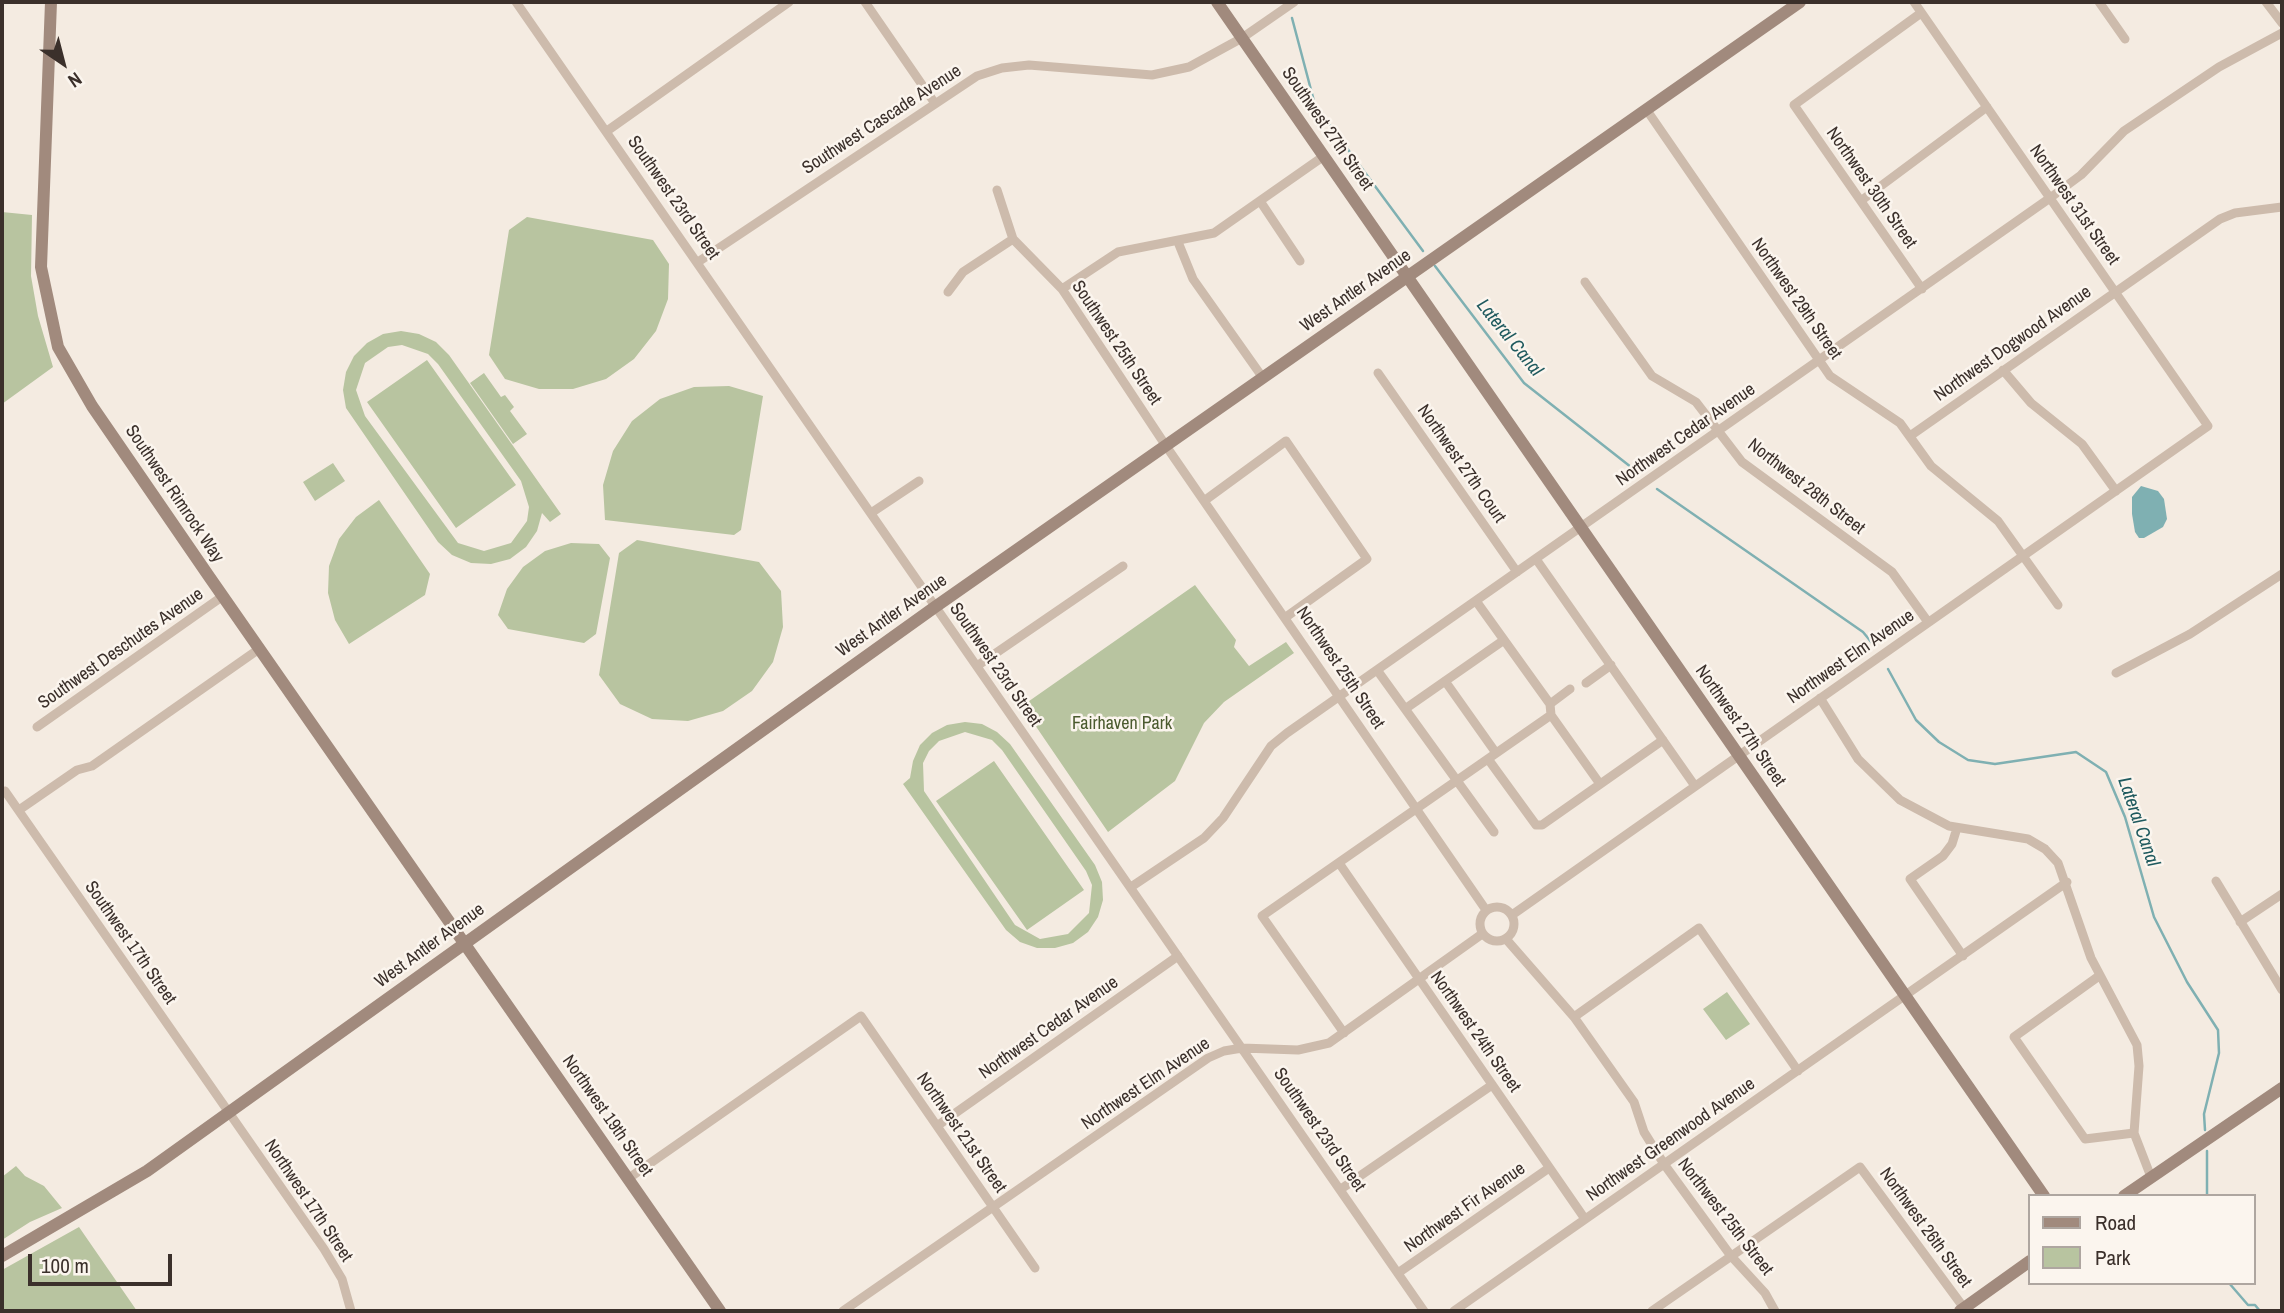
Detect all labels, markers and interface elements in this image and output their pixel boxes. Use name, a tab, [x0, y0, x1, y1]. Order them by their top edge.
north arrow	[28, 28, 98, 98]
street label: Southwest Cascade Avenue	[798, 61, 966, 179]
street label: Southwest 27th Street	[1276, 63, 1378, 195]
text: N	[63, 66, 87, 94]
street label: Northwest 30th Street	[1821, 123, 1921, 253]
street label: Southwest 23rd Street	[622, 132, 724, 264]
street label: Northwest 31st Street	[2024, 141, 2124, 269]
street label: Northwest 29th Street	[1746, 234, 1846, 364]
street label: West Antler Avenue	[1297, 245, 1415, 337]
street label: Southwest 25th Street	[1066, 277, 1166, 409]
street label: Northwest Dogwood Avenue	[1930, 282, 2096, 406]
water label: Lateral Canal	[1471, 295, 1547, 381]
street label: Northwest Cedar Avenue	[1612, 379, 1760, 491]
street label: Northwest 27th Court	[1412, 401, 1510, 527]
street label: Southwest Rimrock Way	[120, 421, 228, 567]
street label: Northwest 28th Street	[1743, 435, 1869, 539]
street label: West Antler Avenue	[833, 570, 951, 662]
street label: Southwest Deschutes Avenue	[34, 584, 208, 714]
street label: Southwest 23rd Street	[944, 599, 1046, 731]
street label: Northwest 25th Street	[1291, 603, 1389, 733]
street label: Northwest Elm Avenue	[1783, 605, 1919, 709]
street label: Northwest 27th Street	[1690, 661, 1790, 791]
park label: Fairhaven Park	[1072, 713, 1172, 735]
water label: Lateral Canal	[2112, 774, 2164, 870]
street label: Southwest 17th Street	[79, 877, 181, 1009]
street label: West Antler Avenue	[371, 899, 489, 993]
street label: Northwest 24th Street	[1425, 967, 1525, 1097]
street label: Northwest Cedar Avenue	[975, 972, 1123, 1084]
street label: Northwest Elm Avenue	[1078, 1033, 1214, 1135]
street label: Northwest 19th Street	[557, 1051, 657, 1181]
street label: Southwest 23rd Street	[1268, 1064, 1370, 1196]
street label: Northwest 21st Street	[911, 1069, 1011, 1197]
street label: Northwest Greenwood Avenue	[1583, 1074, 1759, 1206]
street label: Northwest 17th Street	[259, 1136, 357, 1266]
street label: Northwest 25th Street	[1673, 1154, 1777, 1280]
street label: Northwest Fir Avenue	[1400, 1158, 1530, 1258]
street label: Northwest 26th Street	[1874, 1164, 1976, 1292]
legend	[2028, 1194, 2256, 1285]
text: Road	[2095, 1208, 2136, 1237]
scale bar	[32, 1240, 175, 1284]
text: Park	[2095, 1243, 2130, 1272]
text: 100 m	[41, 1251, 89, 1280]

